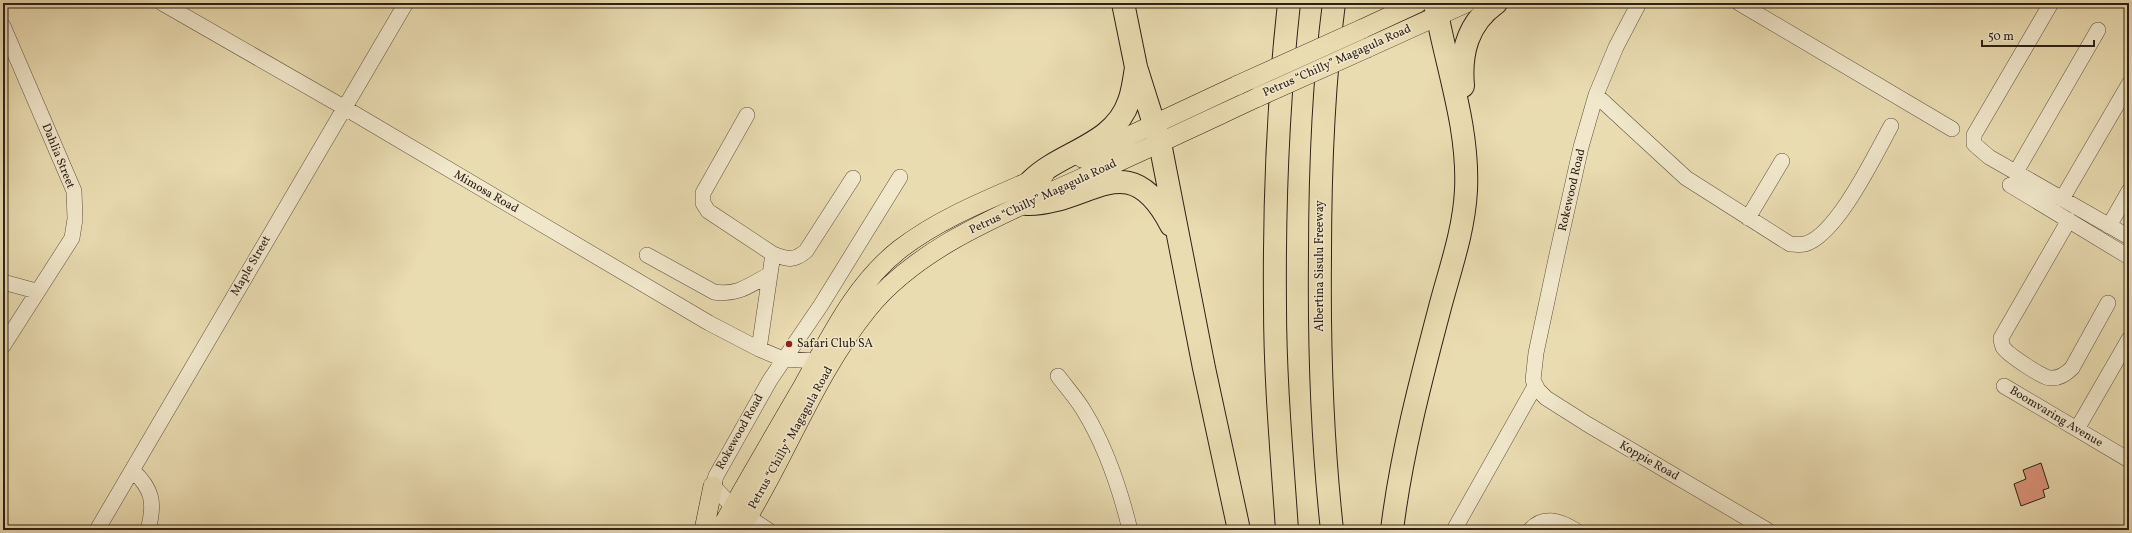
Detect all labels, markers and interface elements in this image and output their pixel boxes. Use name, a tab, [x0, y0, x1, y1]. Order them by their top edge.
street label: Petrus “Chilly” Magagula Road	[1260, 21, 1414, 101]
scale bar	[1982, 22, 2094, 48]
text: 50 m	[1988, 29, 2014, 45]
street label: Dahlia Street	[38, 121, 78, 191]
street label: Rokewood Road	[1555, 147, 1589, 233]
street label: Petrus “Chilly” Magagula Road	[967, 156, 1120, 238]
street label: Mimosa Road	[451, 167, 522, 217]
street label: Albertina Sisulu Freeway	[1312, 200, 1328, 332]
street label: Maple Street	[227, 233, 275, 299]
place label: Safari Club SA	[797, 336, 874, 352]
marker: Safari Club SA	[784, 339, 794, 349]
street label: Petrus “Chilly” Magagula Road	[745, 364, 837, 512]
street label: Boomvaring Avenue	[2006, 383, 2106, 451]
street label: Rokewood Road	[713, 391, 768, 473]
street label: Koppie Road	[1616, 437, 1682, 485]

